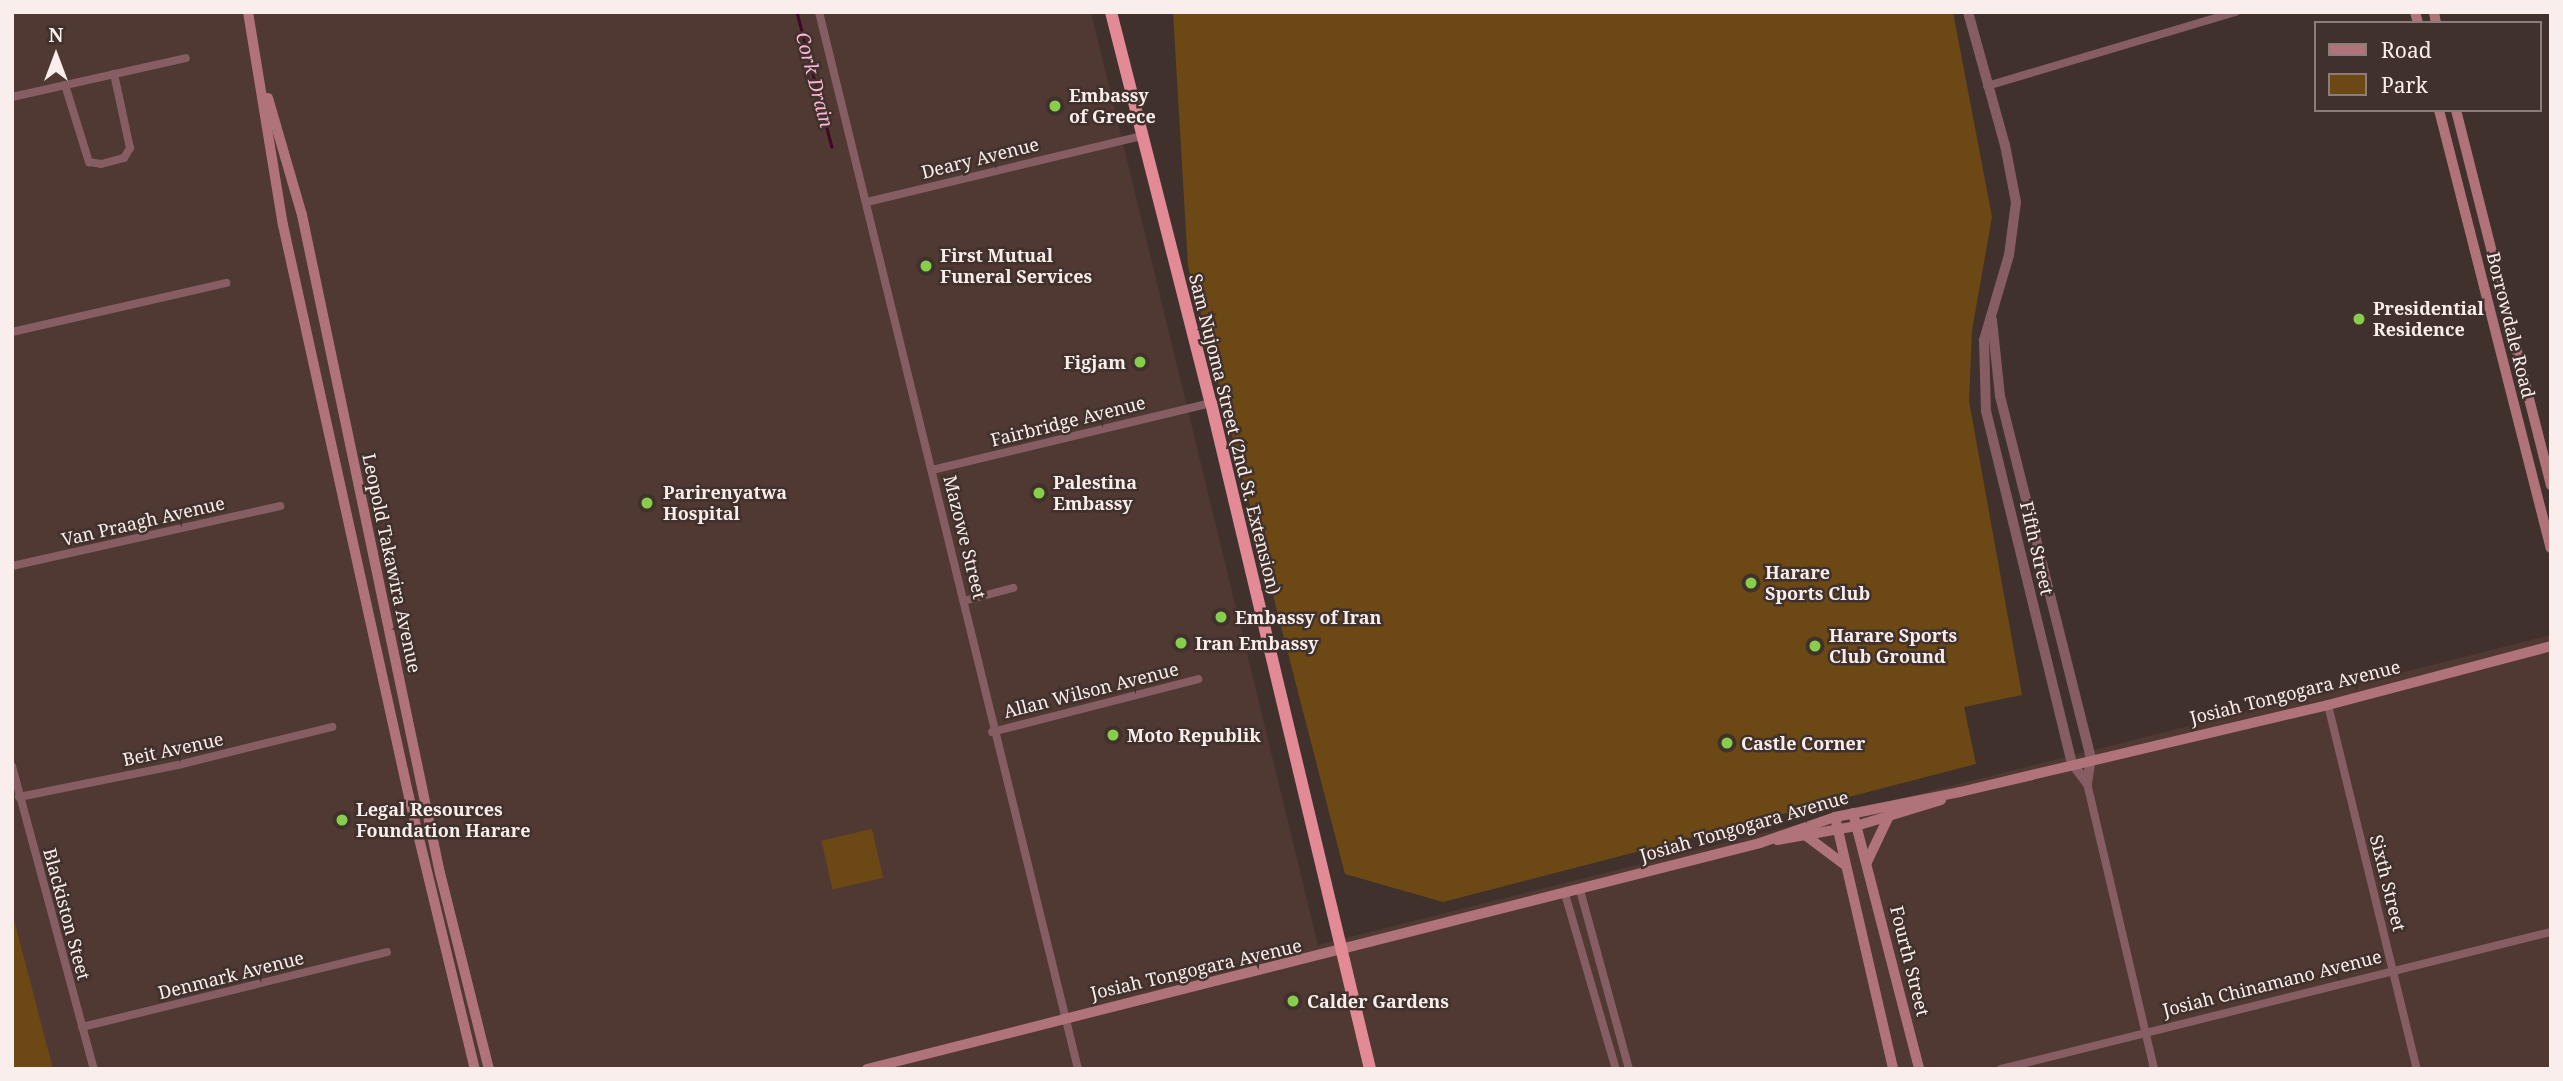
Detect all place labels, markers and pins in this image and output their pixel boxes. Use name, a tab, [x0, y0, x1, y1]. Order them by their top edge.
place label: Embassy of Greece	[1069, 85, 1156, 128]
marker: Embassy of Greece	[1047, 98, 1063, 114]
place label: First Mutual Funeral Services	[940, 245, 1092, 288]
marker: First Mutual Funeral Services	[918, 258, 934, 274]
place label: Presidential Residence	[2373, 298, 2484, 340]
marker: Presidential Residence	[2351, 311, 2367, 327]
place label: Figjam	[1064, 351, 1126, 373]
marker: Figjam	[1132, 354, 1148, 370]
place label: Palestina Embassy	[1053, 472, 1137, 514]
place label: Parirenyatwa Hospital	[663, 482, 787, 524]
marker: Palestina Embassy	[1031, 485, 1047, 501]
marker: Parirenyatwa Hospital	[637, 493, 657, 513]
place label: Harare Sports Club	[1765, 562, 1870, 604]
marker: Harare Sports Club	[1743, 575, 1759, 591]
place label: Embassy of Iran	[1235, 606, 1382, 628]
marker: Embassy of Iran	[1213, 609, 1229, 625]
place label: Harare Sports Club Ground	[1829, 625, 1957, 668]
place label: Iran Embassy	[1195, 632, 1318, 654]
marker: Iran Embassy	[1173, 635, 1189, 651]
marker: Harare Sports Club Ground	[1807, 638, 1823, 654]
place label: Moto Republik	[1127, 724, 1261, 746]
marker: Moto Republik	[1105, 727, 1121, 743]
place label: Castle Corner	[1741, 732, 1865, 754]
marker: Castle Corner	[1719, 735, 1735, 751]
place label: Legal Resources Foundation Harare	[356, 799, 530, 842]
marker: Legal Resources Foundation Harare	[334, 812, 350, 828]
place label: Calder Gardens	[1307, 990, 1449, 1012]
marker: Calder Gardens	[1285, 993, 1301, 1009]

